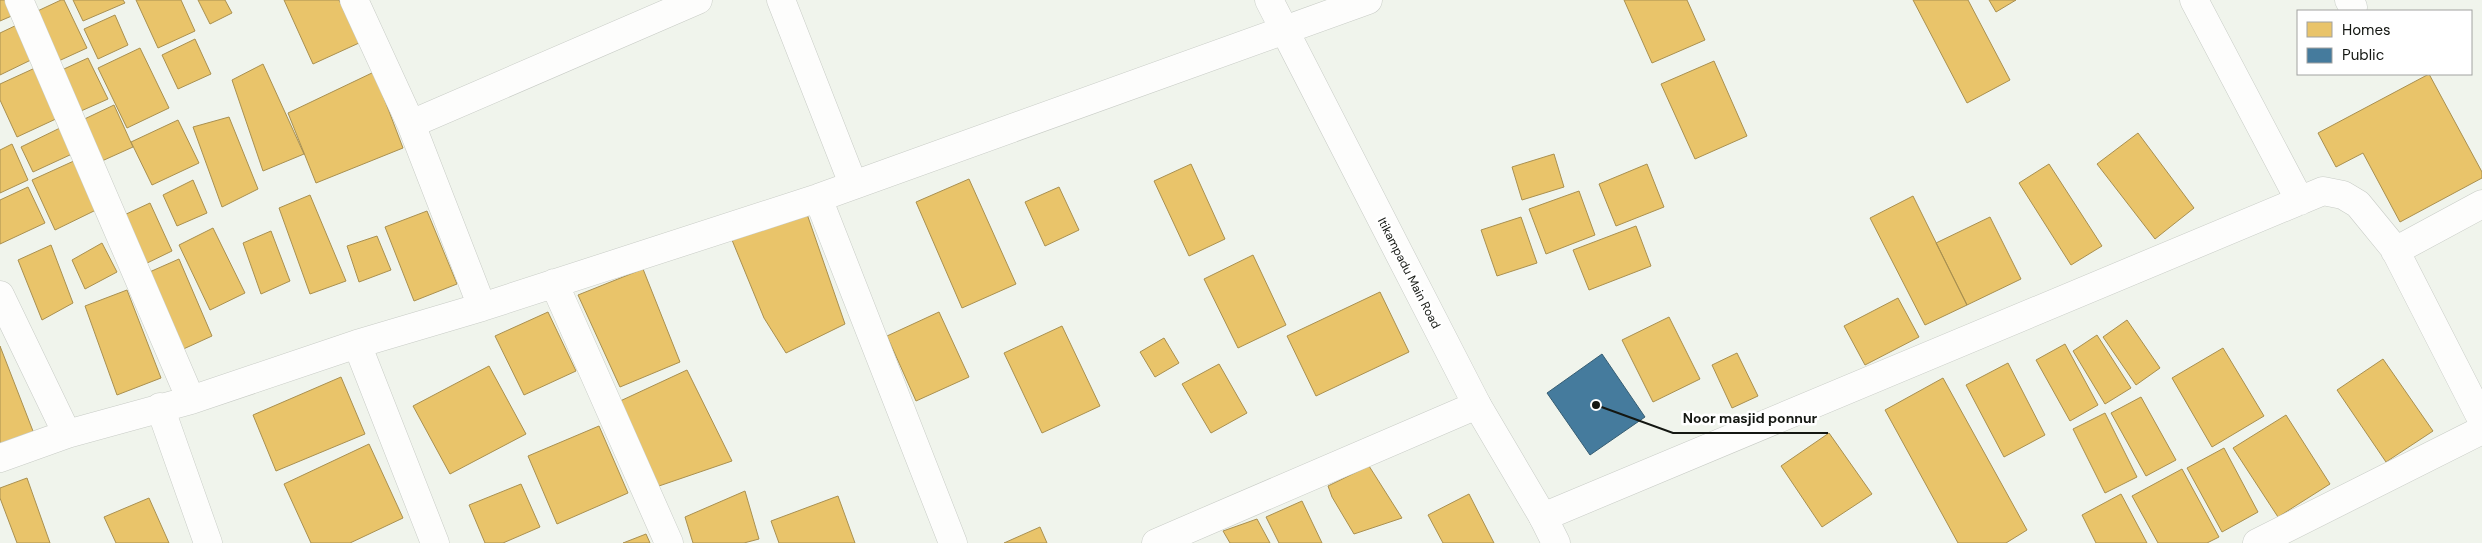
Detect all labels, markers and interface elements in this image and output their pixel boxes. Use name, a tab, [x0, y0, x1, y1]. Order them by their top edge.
legend	[2297, 10, 2472, 75]
text: Homes	[2342, 20, 2391, 40]
text: Public	[2342, 45, 2384, 65]
street label: Itikampadu Main Road	[1374, 215, 1444, 331]
callout: Noor masjid ponnur	[1673, 404, 1828, 433]
text: Noor masjid ponnur	[1683, 409, 1818, 427]

